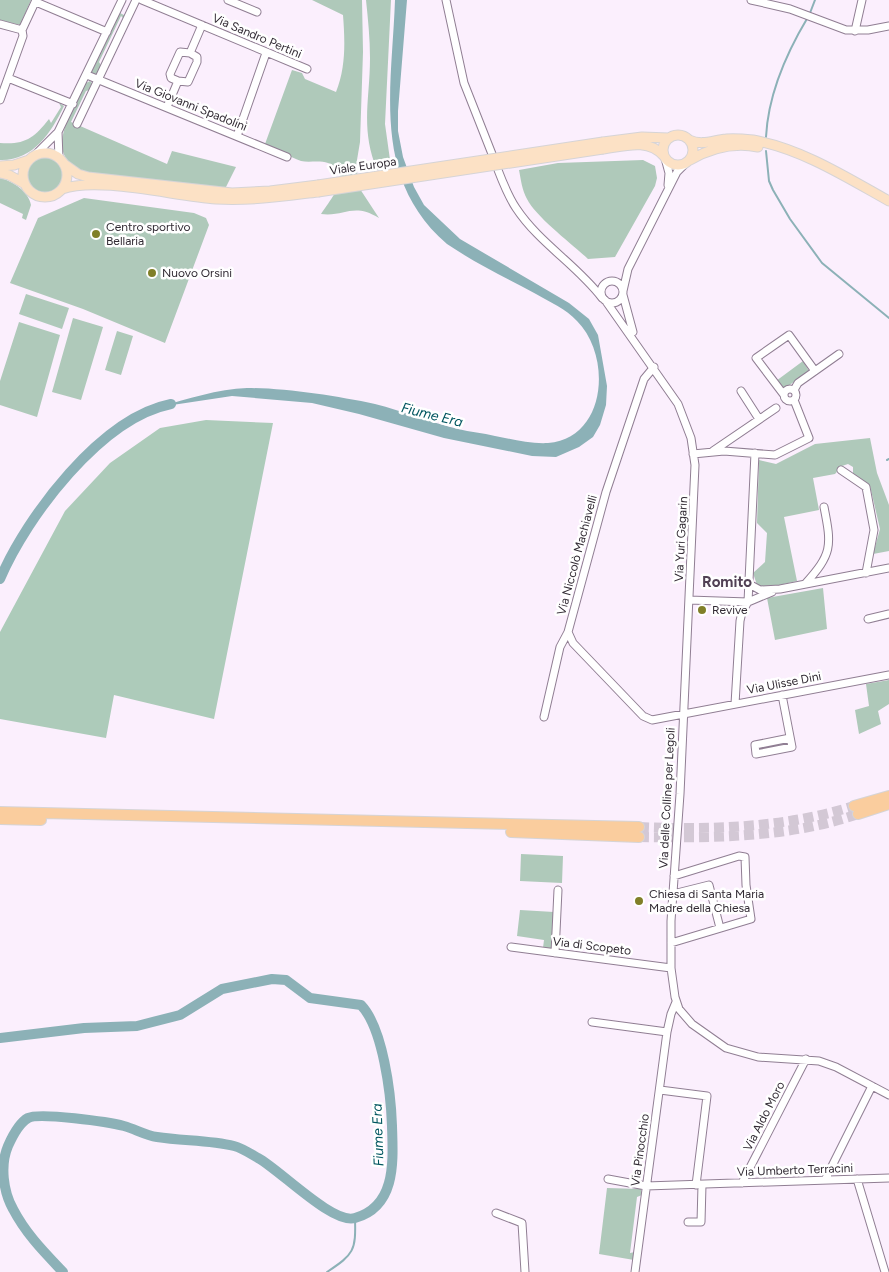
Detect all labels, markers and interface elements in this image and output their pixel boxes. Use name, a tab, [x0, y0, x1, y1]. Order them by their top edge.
street label: Via Sandro Pertini	[210, 11, 304, 61]
street label: Via Giovanni Spadolini	[133, 76, 249, 134]
street label: Viale Europa	[329, 154, 397, 178]
place label: Centro sportivo Bellaria	[106, 220, 191, 248]
marker: Centro sportivo Bellaria	[90, 228, 102, 240]
place label: Nuovo Orsini	[162, 266, 232, 280]
marker: Nuovo Orsini	[146, 267, 158, 279]
water label: Fiume Era	[399, 399, 465, 431]
street label: Via Niccolò Machiavelli	[554, 493, 600, 617]
street label: Via Yuri Gagarin	[672, 496, 690, 582]
district label: Romito	[702, 573, 752, 591]
place label: Revive	[712, 603, 748, 617]
marker: Revive	[696, 604, 708, 616]
street label: Via Ulisse Dini	[746, 669, 822, 697]
street label: Via delle Colline per Legoli	[656, 727, 678, 869]
place label: Chiesa di Santa Maria Madre della Chiesa	[649, 887, 764, 915]
marker: Chiesa di Santa Maria Madre della Chiesa	[633, 895, 645, 907]
street label: Via di Scopeto	[552, 934, 632, 958]
street label: Via Aldo Moro	[741, 1079, 788, 1153]
water label: Fiume Era	[368, 1103, 388, 1167]
street label: Via Pinocchio	[628, 1113, 652, 1187]
street label: Via Umberto Terracini	[737, 1161, 853, 1179]

